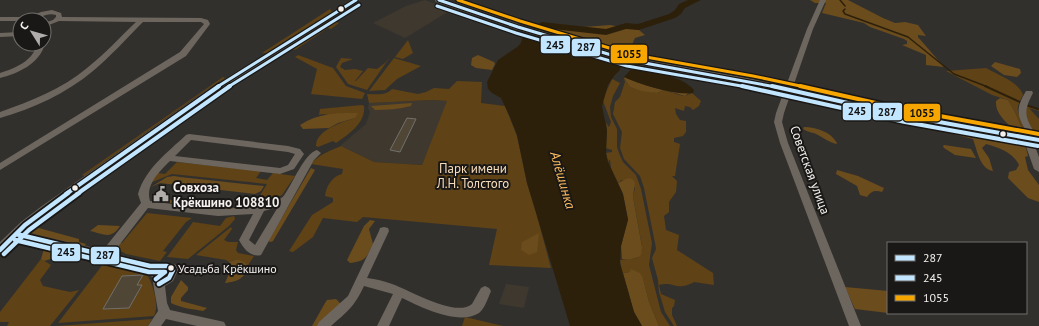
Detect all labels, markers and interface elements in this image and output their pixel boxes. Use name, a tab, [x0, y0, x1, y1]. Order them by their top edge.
unlabelled marker	[336, 4, 346, 14]
north arrow	[12, 12, 52, 52]
text: С	[17, 19, 31, 33]
line badge: 245	[540, 35, 571, 54]
text: 245	[546, 38, 564, 52]
line badge: 287	[571, 38, 601, 57]
text: 287	[577, 40, 595, 54]
line badge: 1055	[610, 44, 648, 64]
text: 1055	[617, 47, 641, 61]
line badge: 245	[842, 102, 872, 121]
line badge: 287	[872, 102, 903, 121]
line badge: 1055	[903, 103, 941, 122]
text: 245	[848, 104, 866, 118]
text: 287	[878, 105, 896, 119]
text: 1055	[910, 106, 934, 120]
street label: Советская улица	[786, 123, 834, 217]
unlabelled marker	[998, 129, 1008, 139]
water label: Алёшинка	[546, 148, 580, 211]
park label: Парк имени Л.Н. Толстого	[436, 160, 509, 192]
place label: Совхоза Крёкшино 108810	[173, 179, 279, 211]
unlabelled marker	[70, 183, 80, 193]
public building icon: Совхоза Крёкшино 108810	[152, 185, 170, 203]
legend	[887, 242, 1027, 314]
line badge: 245	[51, 243, 81, 262]
text: 245	[57, 245, 75, 259]
line badge: 287	[90, 246, 120, 265]
text: 287	[96, 248, 114, 262]
text: 287	[923, 250, 943, 265]
place label: Усадьба Крёкшино	[178, 261, 277, 276]
marker: Усадьба Крёкшино	[166, 263, 176, 273]
text: 245	[923, 270, 943, 285]
text: 1055	[923, 290, 949, 305]

